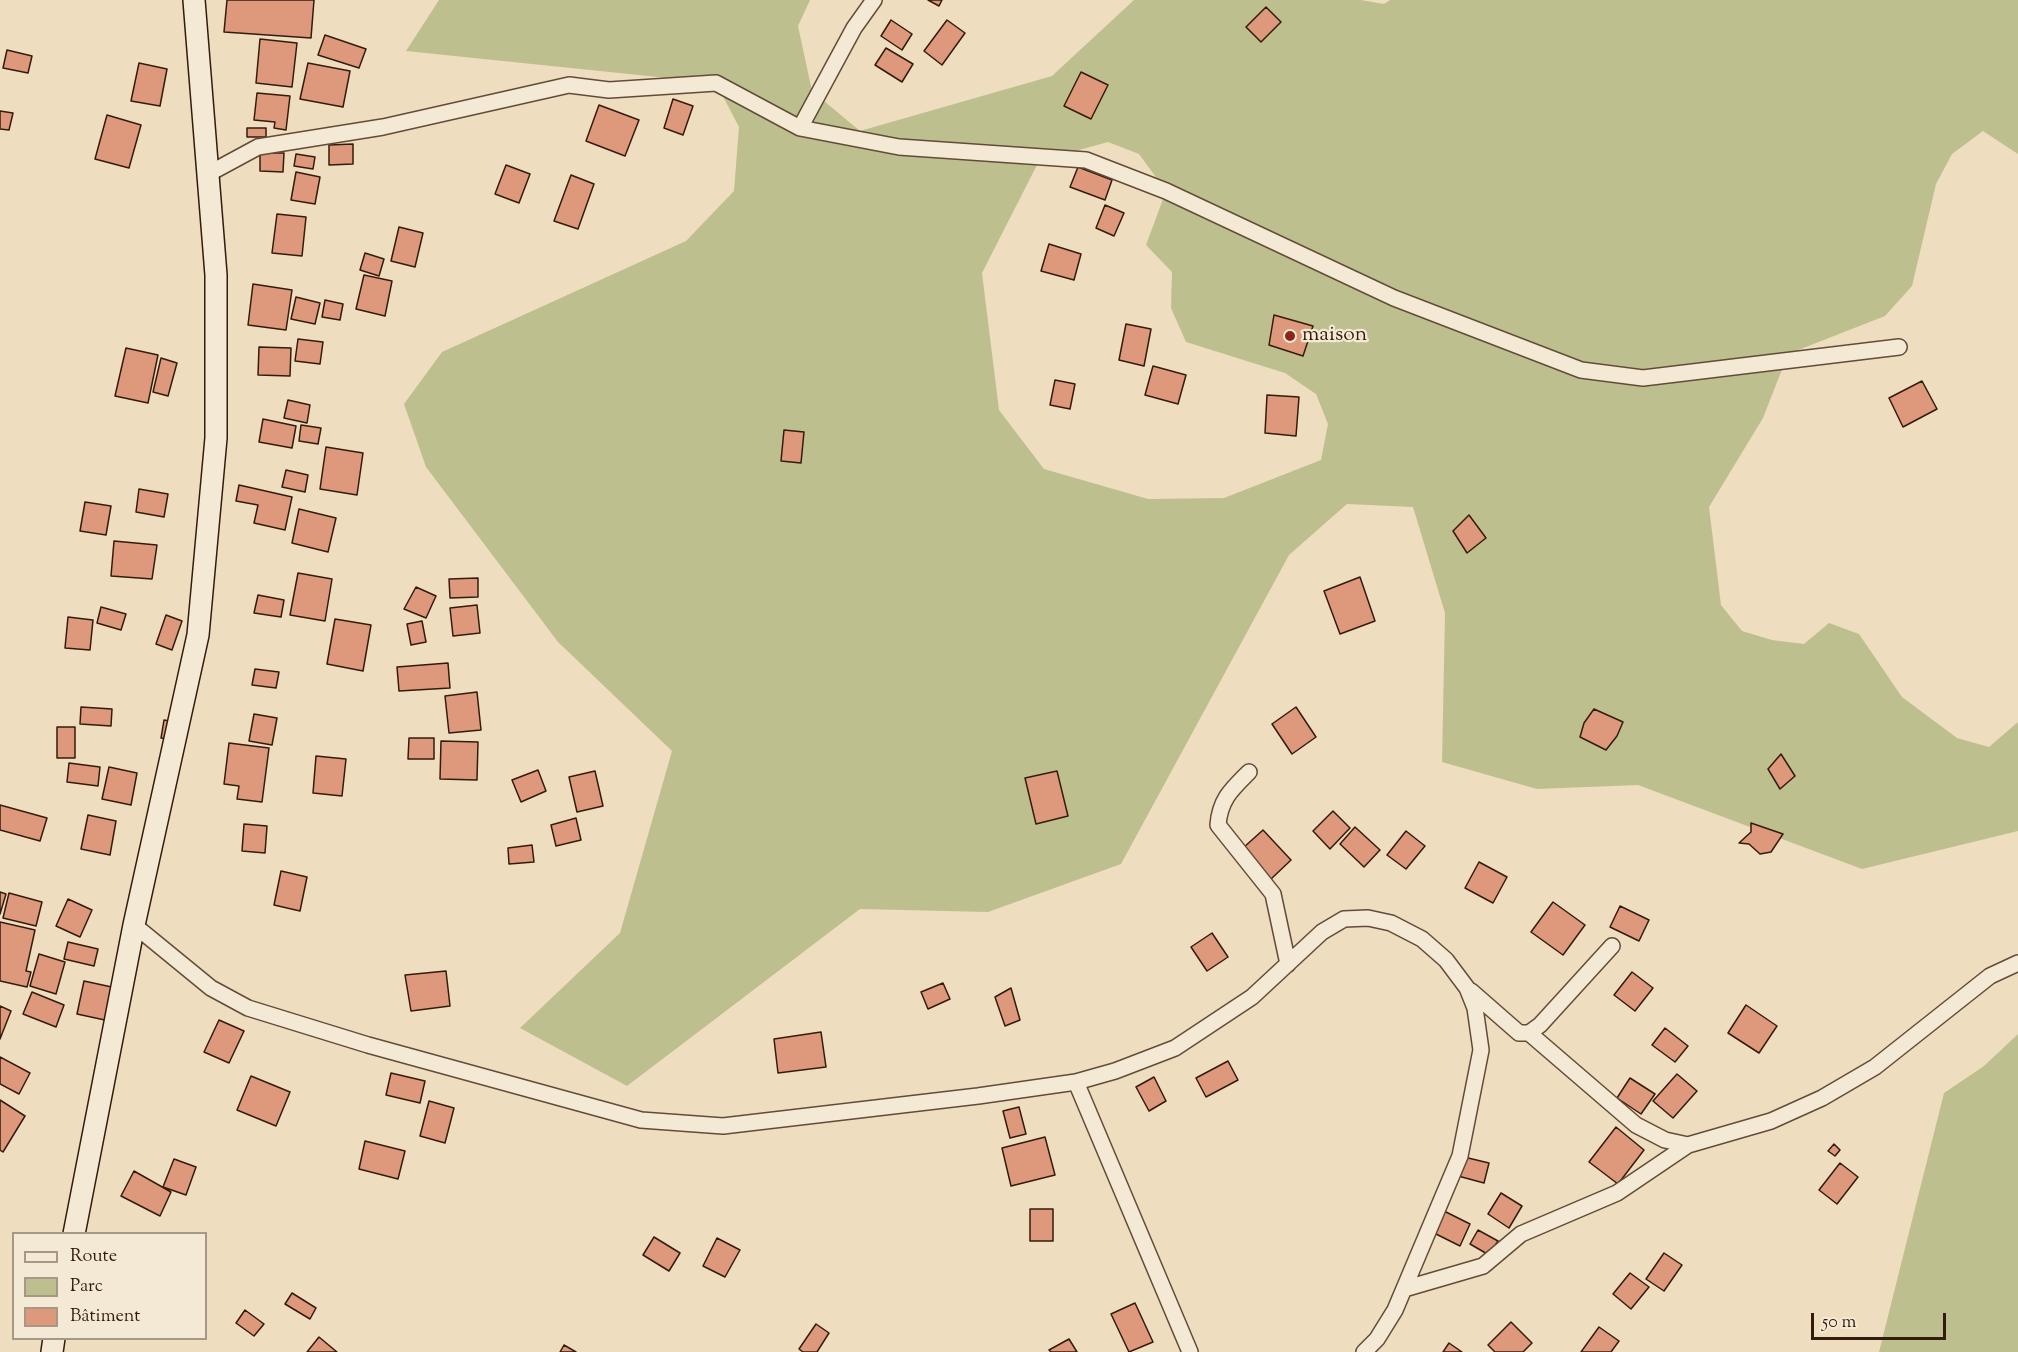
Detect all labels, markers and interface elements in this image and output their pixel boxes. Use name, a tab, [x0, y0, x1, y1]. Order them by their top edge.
place label: maison	[1302, 323, 1367, 349]
marker: maison	[1283, 329, 1297, 343]
legend	[12, 1232, 207, 1340]
text: Route	[70, 1244, 117, 1270]
text: Parc	[70, 1274, 103, 1300]
scale bar	[1814, 1301, 1949, 1339]
text: Bâtiment	[70, 1304, 140, 1330]
text: 50 m	[1822, 1310, 1856, 1336]

